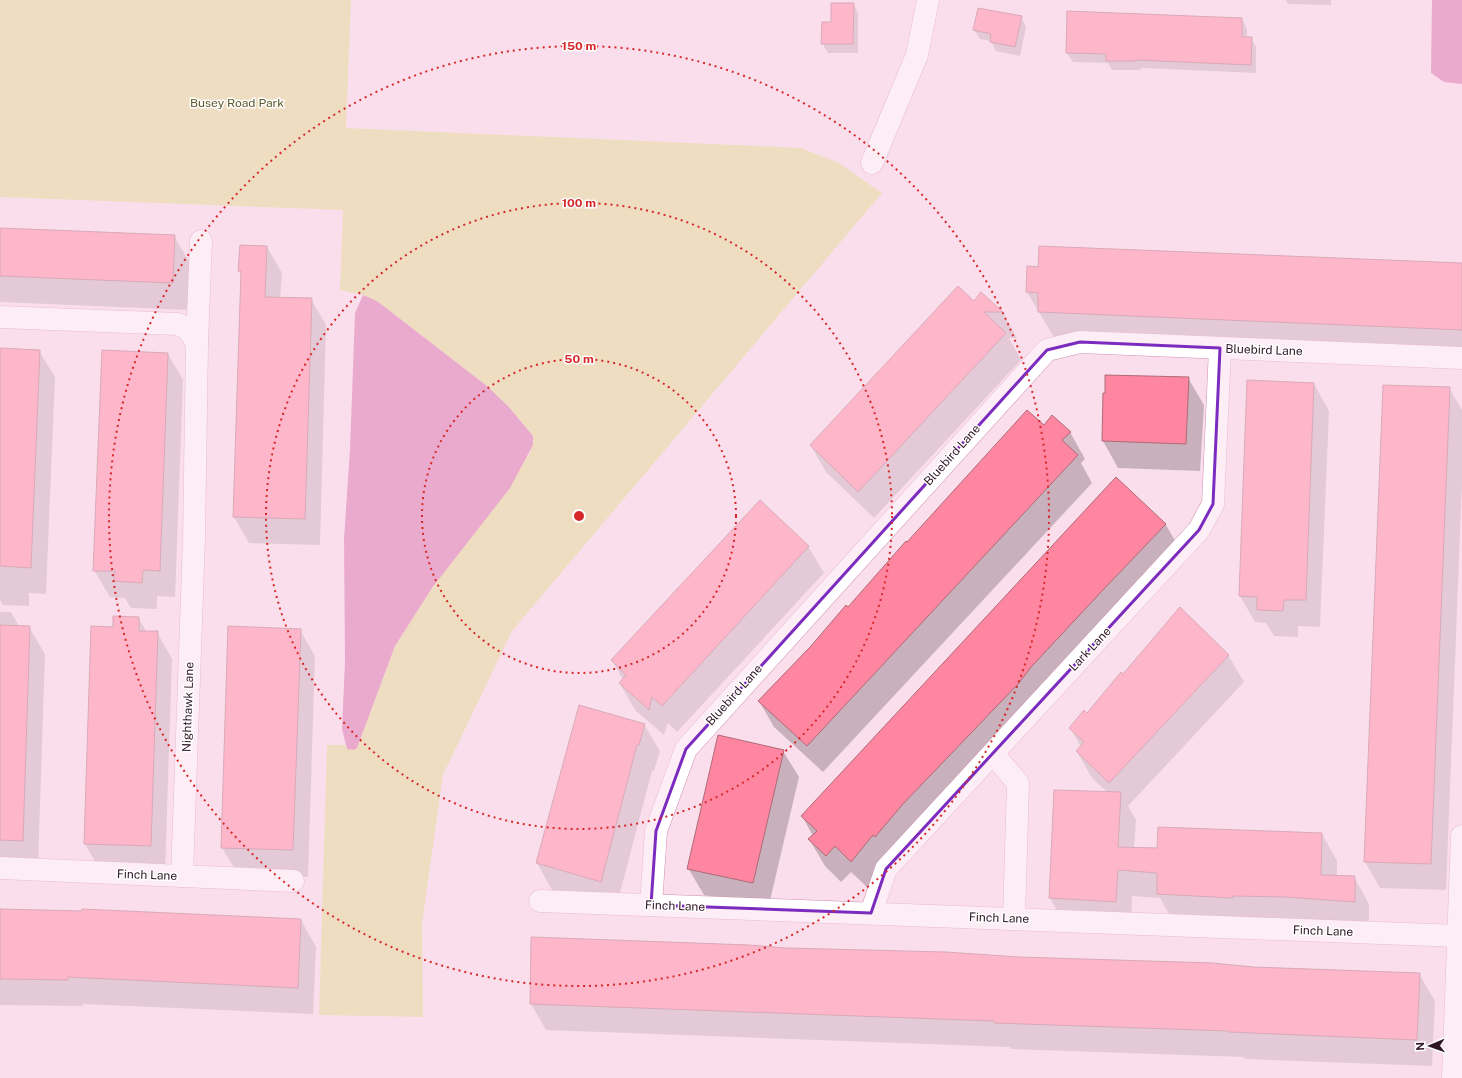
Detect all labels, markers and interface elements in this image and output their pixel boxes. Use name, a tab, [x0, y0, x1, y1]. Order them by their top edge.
text: 150 m	[562, 39, 596, 53]
park label: Busey Road Park	[190, 96, 284, 110]
text: 100 m	[562, 196, 596, 210]
street label: Bluebird Lane	[1225, 342, 1303, 358]
text: 50 m	[564, 352, 594, 366]
street label: Bluebird Lane	[921, 421, 983, 488]
centre of rings	[572, 509, 586, 523]
street label: Lark Lane	[1066, 624, 1114, 674]
street label: Nighthawk Lane	[179, 661, 197, 752]
street label: Bluebird Lane	[703, 661, 765, 728]
street label: Finch Lane	[117, 867, 178, 883]
street label: Finch Lane	[645, 898, 706, 914]
street label: Finch Lane	[969, 910, 1030, 926]
street label: Finch Lane	[1293, 923, 1354, 939]
north arrow	[1410, 1026, 1450, 1066]
text: N	[1414, 1042, 1426, 1051]

